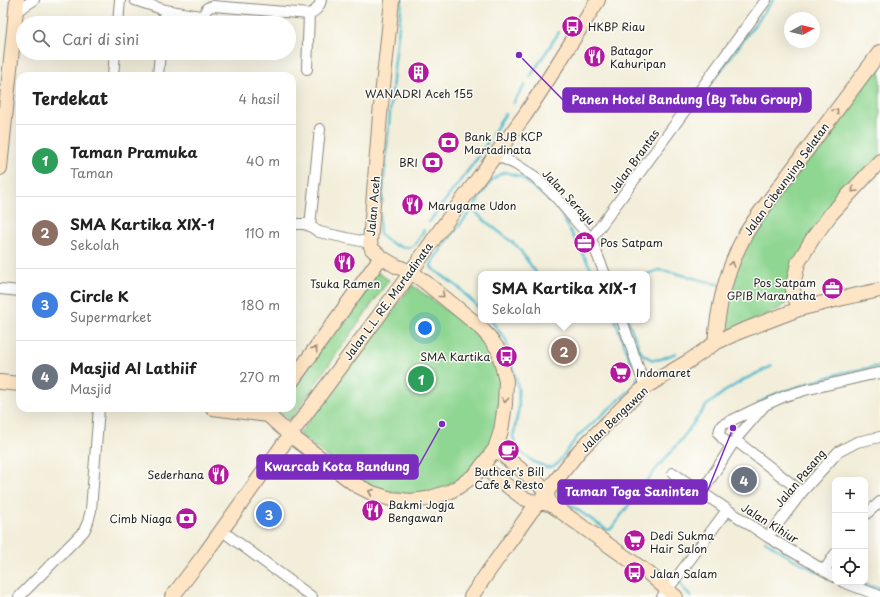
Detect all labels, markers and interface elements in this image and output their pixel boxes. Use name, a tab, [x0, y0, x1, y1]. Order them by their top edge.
north arrow	[784, 12, 820, 48]
bus stop icon: HKBP Riau	[560, 13, 586, 39]
search box	[16, 16, 296, 60]
place label: HKBP Riau	[588, 18, 645, 35]
icon: search	[30, 27, 52, 49]
text: Cari di sini	[62, 27, 139, 50]
place label: Batagor Kahuripan	[610, 42, 666, 72]
restaurant icon: Batagor Kahuripan	[582, 43, 608, 69]
building icon: WANADRI Aceh 155	[406, 60, 432, 86]
text: Terdekat	[32, 85, 108, 111]
place label: WANADRI Aceh 155	[365, 85, 473, 102]
callout: Panen Hotel Bandung (By Tebu Group)	[563, 88, 811, 112]
text: 4 hasil	[238, 89, 280, 108]
text: Panen Hotel Bandung (By Tebu Group)	[572, 90, 802, 108]
one-way arrow	[832, 108, 839, 115]
street label: Jalan Cibeunying Selatan	[739, 119, 833, 239]
street label: Jalan Brantas	[605, 125, 663, 197]
place label: Bank BJB KCP Martadinata	[464, 128, 543, 158]
bank icon: Bank BJB KCP Martadinata	[435, 129, 461, 155]
text: Taman Pramuka	[70, 140, 198, 163]
bank icon: BRI	[420, 149, 446, 175]
text: 1	[42, 151, 48, 170]
text: 40 m	[246, 151, 280, 170]
place label: BRI	[399, 154, 418, 171]
text: Taman	[70, 163, 113, 182]
street label: Jalan Serayu	[539, 165, 599, 229]
street label: Jalan Aceh	[362, 175, 384, 237]
one-way arrow	[851, 185, 859, 193]
restaurant icon: Marugame Udon	[399, 192, 425, 218]
place label: Marugame Udon	[428, 197, 516, 214]
text: SMA Kartika XIX-1	[70, 212, 215, 235]
text: 2	[40, 223, 50, 242]
text: 110 m	[245, 223, 280, 242]
office icon: Pos Satpam	[571, 229, 597, 255]
place label: Pos Satpam	[600, 234, 663, 251]
text: Sekolah	[70, 235, 119, 254]
street label: Jalan L.L. RE. Martadinata	[339, 239, 437, 363]
restaurant icon: Tsuka Ramen	[332, 250, 358, 276]
one-way arrow	[728, 261, 736, 268]
popup	[478, 271, 650, 323]
place label: Pos Satpam GPIB Maranatha	[727, 274, 816, 304]
place label: Tsuka Ramen	[310, 275, 380, 292]
office icon: Pos Satpam GPIB Maranatha	[819, 275, 845, 301]
text: SMA Kartika XIX-1	[492, 276, 636, 299]
text: Circle K	[70, 284, 129, 307]
one-way arrow	[437, 291, 445, 298]
text: 3	[41, 295, 49, 314]
text: 180 m	[241, 295, 280, 314]
text: Sekolah	[492, 299, 541, 318]
text: Supermarket	[70, 307, 152, 326]
your location	[415, 318, 435, 338]
pin: 2	[551, 336, 577, 366]
bus stop icon: SMA Kartika	[493, 343, 519, 369]
one-way arrow	[310, 346, 317, 353]
place label: SMA Kartika	[420, 348, 490, 365]
text: Masjid Al Lathiif	[70, 356, 196, 379]
supermarket icon: Indomaret	[608, 359, 634, 385]
pin: 1	[408, 364, 434, 394]
place label: Indomaret	[636, 364, 691, 381]
text: 4	[41, 367, 49, 386]
text: 270 m	[239, 367, 280, 386]
text: Masjid	[70, 379, 112, 398]
street label: Jalan Bengawan	[576, 382, 652, 456]
one-way arrow	[501, 397, 510, 403]
cafe icon: Buthcer's Bill Cafe & Resto	[496, 438, 522, 464]
street label: Jalan Pasang	[771, 445, 829, 511]
callout: Kwarcab Kota Bandung	[257, 455, 418, 479]
text: Kwarcab Kota Bandung	[264, 457, 410, 475]
restaurant icon: Sederhana	[206, 461, 232, 487]
place label: Buthcer's Bill Cafe & Resto	[474, 463, 544, 493]
pin: 4	[731, 465, 757, 495]
place label: Sederhana	[148, 466, 204, 483]
map controls	[832, 477, 868, 585]
button: +	[832, 477, 868, 513]
callout: Taman Toga Saninten	[558, 480, 707, 504]
text: Taman Toga Saninten	[565, 482, 699, 500]
one-way arrow	[367, 489, 374, 497]
place label: Bakmi Jogja Bengawan	[388, 496, 454, 526]
restaurant icon: Bakmi Jogja Bengawan	[359, 497, 385, 523]
pin: 3	[256, 499, 282, 529]
street label: Jalan Kihiur	[738, 499, 802, 548]
bank icon: Cimb Niaga	[174, 505, 200, 531]
place label: Cimb Niaga	[109, 510, 172, 527]
button: −	[832, 513, 868, 549]
place label: Dedi Sukma Hair Salon	[650, 527, 714, 557]
supermarket icon: Dedi Sukma Hair Salon	[622, 528, 648, 554]
button: locate	[832, 549, 868, 585]
bus stop icon: Jalan Salam	[621, 560, 647, 586]
place label: Jalan Salam	[650, 565, 717, 582]

